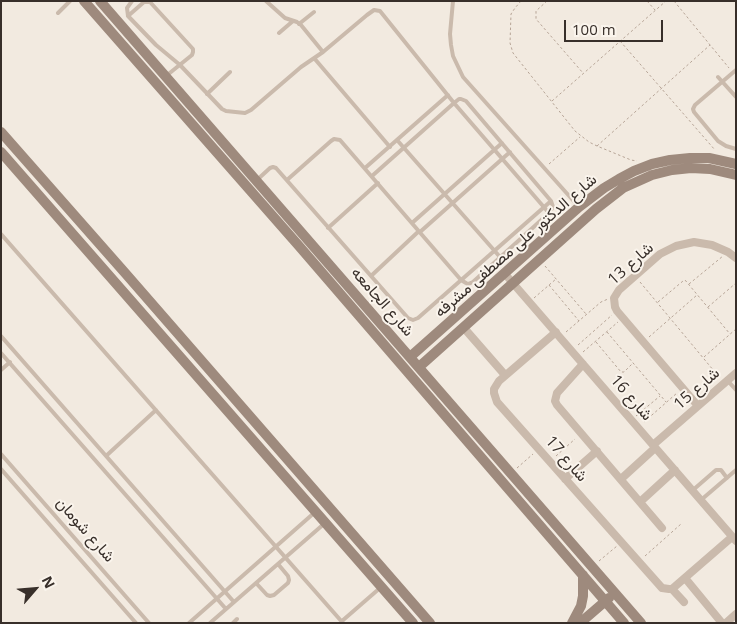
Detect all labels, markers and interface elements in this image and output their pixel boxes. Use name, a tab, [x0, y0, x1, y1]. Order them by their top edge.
scale bar	[567, 10, 666, 42]
text: 100 m	[572, 19, 616, 39]
street label: شارع الدكتور على مصطفى مشرفه	[431, 170, 601, 322]
street label: شارع 13	[604, 239, 658, 289]
street label: شارع الجامعه	[347, 263, 417, 341]
street label: شارع 15	[670, 364, 724, 414]
street label: شارع 16	[606, 371, 656, 425]
street label: شارع 17	[541, 432, 591, 486]
street label: شارع شومان	[52, 494, 118, 566]
north arrow	[10, 564, 60, 614]
text: N	[38, 573, 60, 591]

